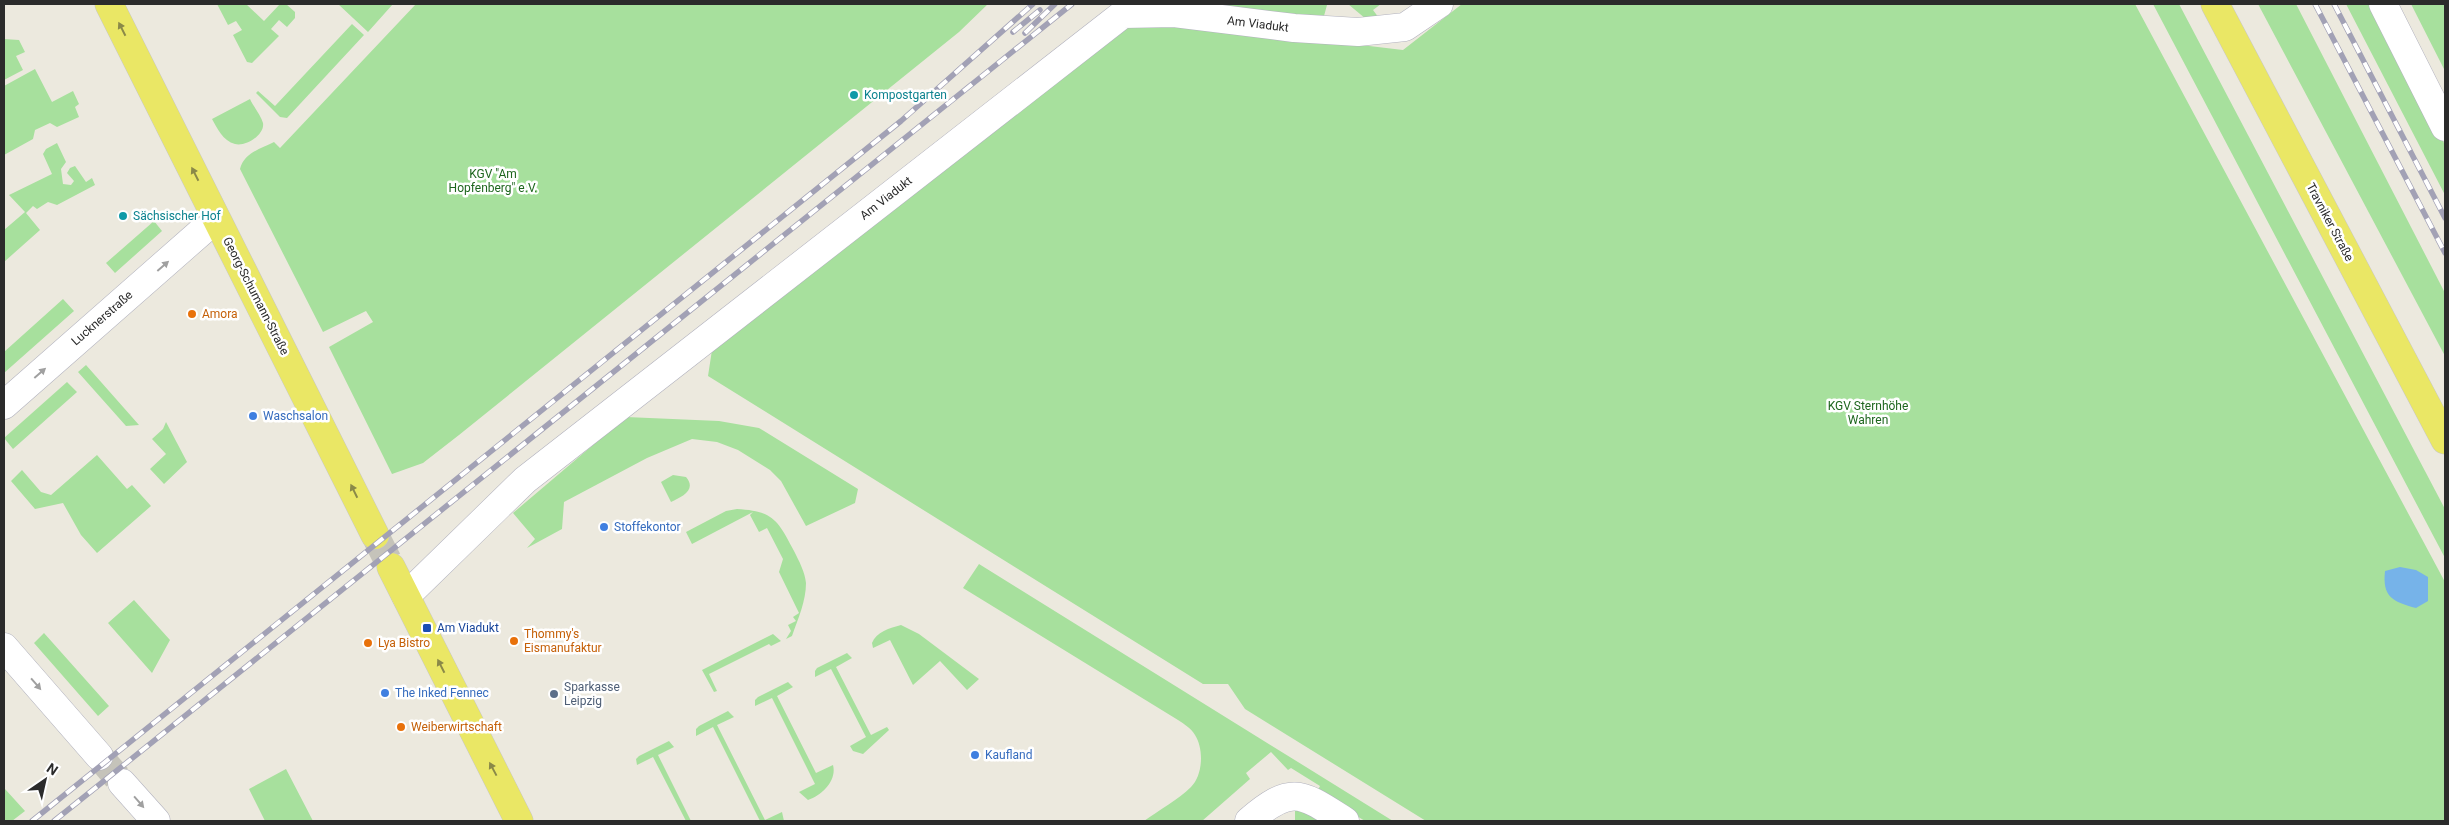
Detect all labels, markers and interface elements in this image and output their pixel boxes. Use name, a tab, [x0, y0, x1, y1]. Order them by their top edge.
street label: Am Viadukt	[1226, 13, 1290, 35]
one-way arrow	[118, 22, 126, 36]
place label: Kompostgarten	[864, 88, 947, 102]
marker: Kompostgarten	[848, 89, 860, 101]
one-way arrow	[191, 167, 199, 181]
park label: KGV "Am Hopfenberg" e.V.	[449, 167, 537, 195]
street label: Am Viadukt	[857, 173, 915, 223]
street label: Travniker Straße	[2303, 180, 2357, 264]
place label: Sächsischer Hof	[133, 209, 222, 223]
marker: Sächsischer Hof	[117, 210, 129, 222]
street label: Georg-Schumann-Straße	[220, 235, 292, 357]
one-way arrow	[156, 260, 169, 271]
street label: Lucknerstraße	[69, 288, 135, 348]
place label: Amora	[202, 307, 238, 321]
marker: Amora	[186, 308, 198, 320]
one-way arrow	[34, 367, 47, 378]
park label: KGV Sternhöhe Wahren	[1828, 399, 1908, 427]
place label: Waschsalon	[263, 409, 328, 423]
marker: Waschsalon	[247, 410, 259, 422]
one-way arrow	[350, 484, 358, 498]
place label: Stoffekontor	[614, 520, 681, 534]
marker: Stoffekontor	[598, 521, 610, 533]
place label: Am Viadukt	[437, 621, 499, 635]
marker: Am Viadukt	[421, 622, 433, 634]
place label: Thommy's Eismanufaktur	[524, 627, 602, 655]
marker: Thommy's Eismanufaktur	[508, 635, 520, 647]
place label: Lya Bistro	[378, 636, 430, 650]
marker: Lya Bistro	[362, 637, 374, 649]
one-way arrow	[437, 659, 445, 673]
one-way arrow	[30, 678, 41, 690]
place label: Sparkasse Leipzig	[564, 680, 620, 708]
place label: The Inked Fennec	[395, 686, 489, 700]
marker: The Inked Fennec	[379, 687, 391, 699]
marker: Sparkasse Leipzig	[548, 688, 560, 700]
place label: Weiberwirtschaft	[411, 720, 502, 734]
marker: Weiberwirtschaft	[395, 721, 407, 733]
place label: Kaufland	[985, 748, 1032, 762]
marker: Kaufland	[969, 749, 981, 761]
north arrow	[20, 755, 70, 805]
text: N	[44, 760, 61, 779]
one-way arrow	[489, 762, 497, 777]
one-way arrow	[133, 796, 145, 808]

